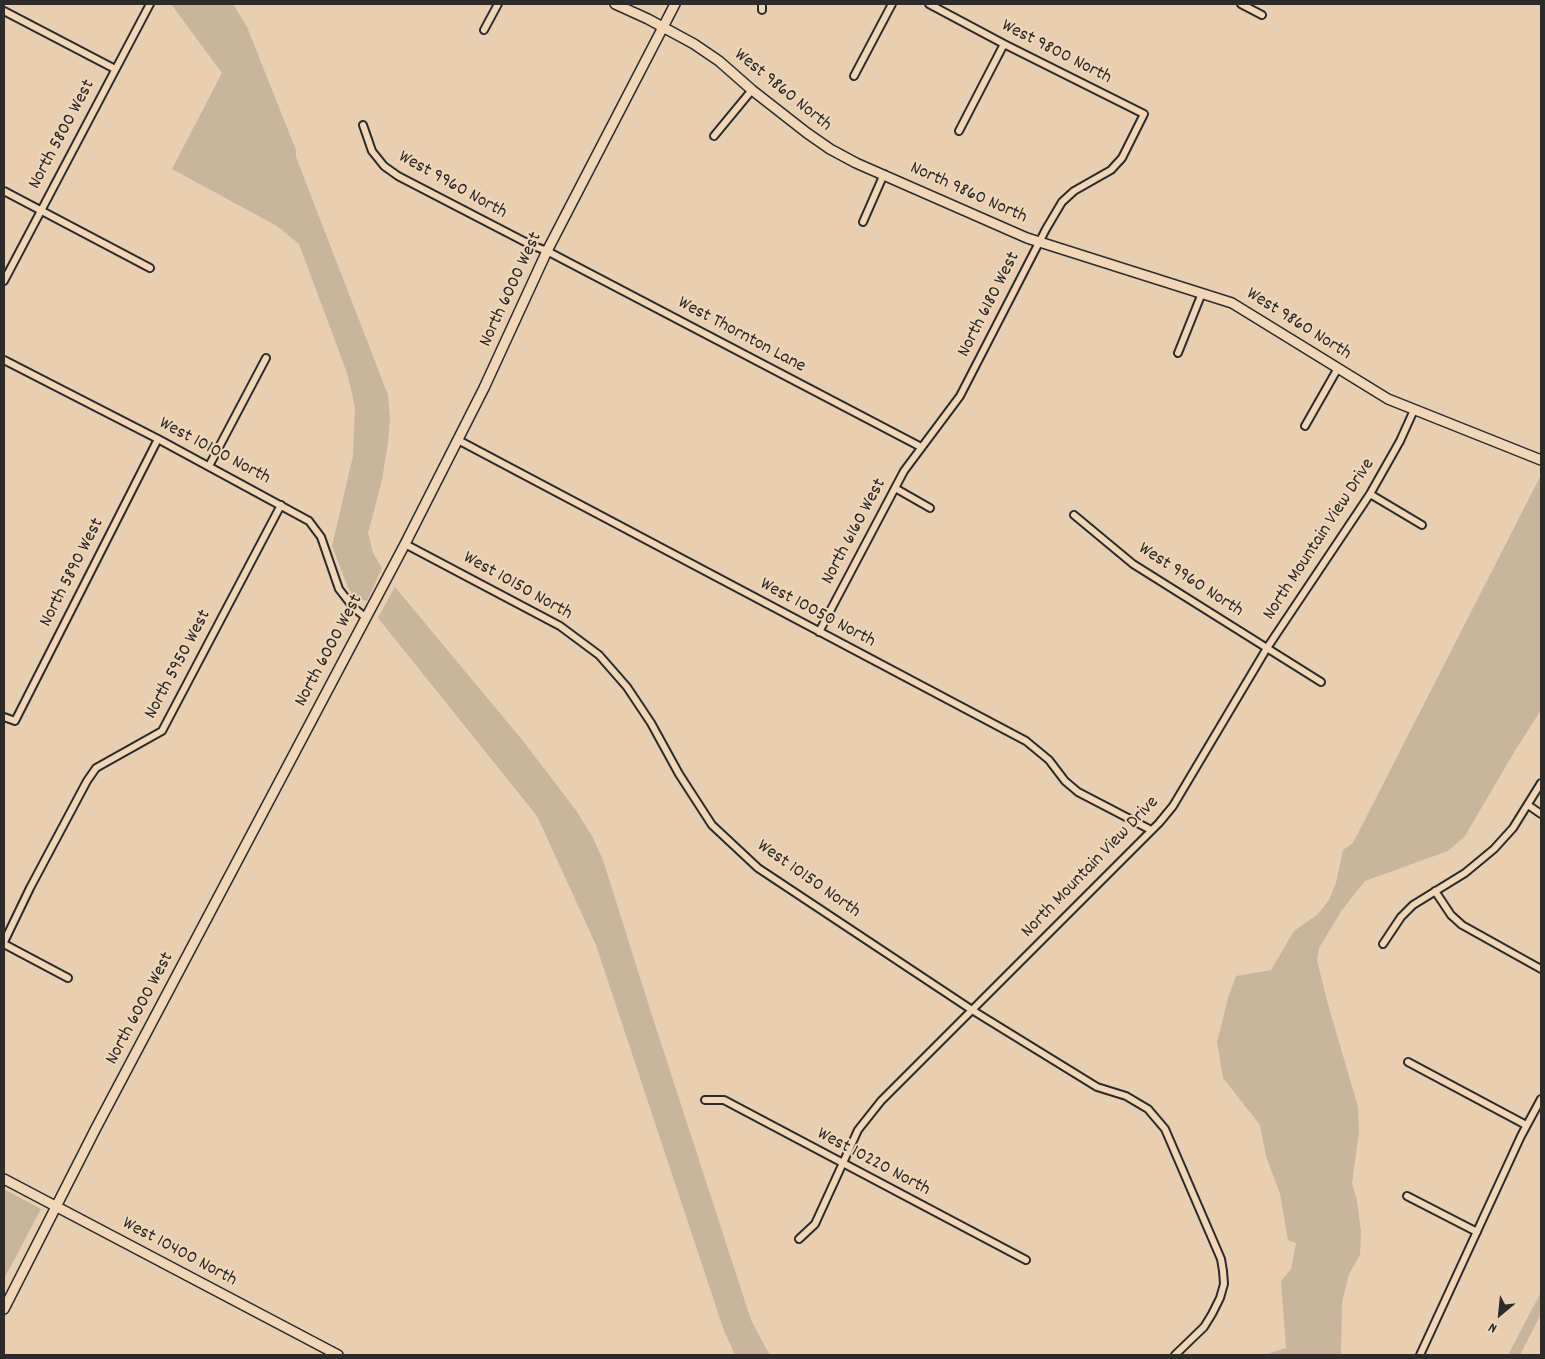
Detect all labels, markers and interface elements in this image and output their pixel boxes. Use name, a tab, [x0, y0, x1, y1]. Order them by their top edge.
street label: West 9800 North	[997, 15, 1115, 91]
street label: West 9860 North	[728, 45, 836, 137]
street label: North 5800 West	[25, 76, 101, 194]
street label: West 9960 North	[394, 147, 510, 225]
street label: North 9860 North	[906, 158, 1030, 230]
street label: North 6000 West	[475, 229, 549, 351]
street label: North 6180 West	[954, 249, 1026, 361]
street label: West 9860 North	[1241, 284, 1355, 366]
street label: West Thornton Lane	[673, 293, 809, 379]
street label: West 10100 North	[154, 413, 274, 491]
street label: North Mountain View Drive	[1259, 455, 1381, 625]
street label: North 6160 West	[818, 475, 892, 589]
street label: North 5890 West	[36, 515, 110, 631]
street label: West 9960 North	[1133, 539, 1247, 623]
street label: West 10150 North	[458, 548, 576, 626]
street label: West 10050 North	[755, 574, 879, 654]
street label: North 6000 West	[291, 591, 369, 711]
street label: North 5950 West	[141, 607, 217, 723]
street label: North Mountain View Drive	[1017, 792, 1165, 944]
street label: West 10150 North	[752, 836, 864, 924]
street label: North 6000 West	[102, 949, 180, 1069]
street label: West 10220 North	[812, 1124, 934, 1202]
street label: West 10400 North	[118, 1213, 240, 1293]
north arrow	[1475, 1289, 1525, 1339]
text: N	[1485, 1317, 1501, 1338]

